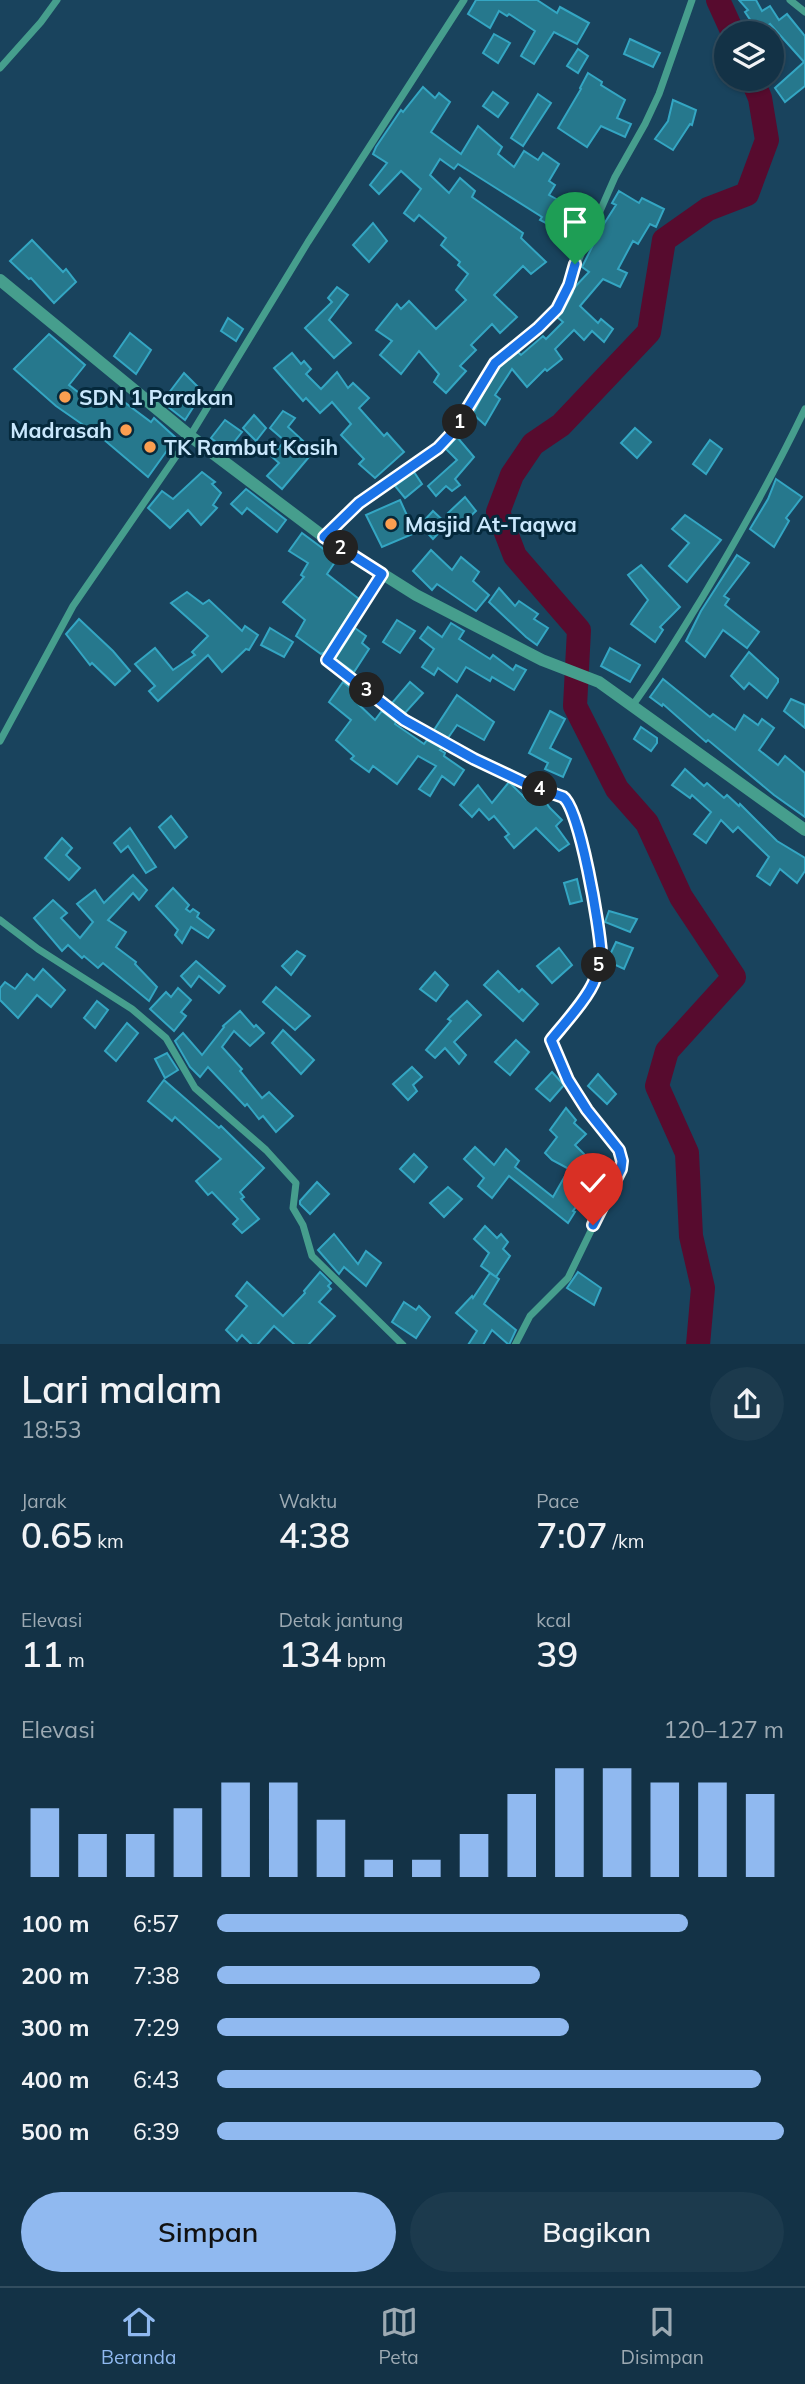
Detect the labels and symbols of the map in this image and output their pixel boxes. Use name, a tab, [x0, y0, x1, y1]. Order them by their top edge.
pin	[545, 192, 605, 264]
place label: SDN 1 Parakan	[79, 384, 233, 410]
marker: SDN 1 Parakan	[57, 389, 73, 405]
pin: 1	[442, 404, 477, 440]
place label: Madrasah	[10, 417, 112, 443]
marker: Madrasah	[118, 422, 134, 438]
place label: TK Rambut Kasih	[164, 434, 338, 460]
marker: TK Rambut Kasih	[142, 439, 158, 455]
place label: Masjid At-Taqwa	[405, 511, 577, 537]
marker: Masjid At-Taqwa	[383, 516, 399, 532]
pin: 2	[324, 530, 358, 566]
pin: 3	[350, 672, 384, 708]
pin: 4	[522, 772, 558, 806]
pin: 5	[582, 948, 616, 982]
pin	[563, 1153, 623, 1225]

